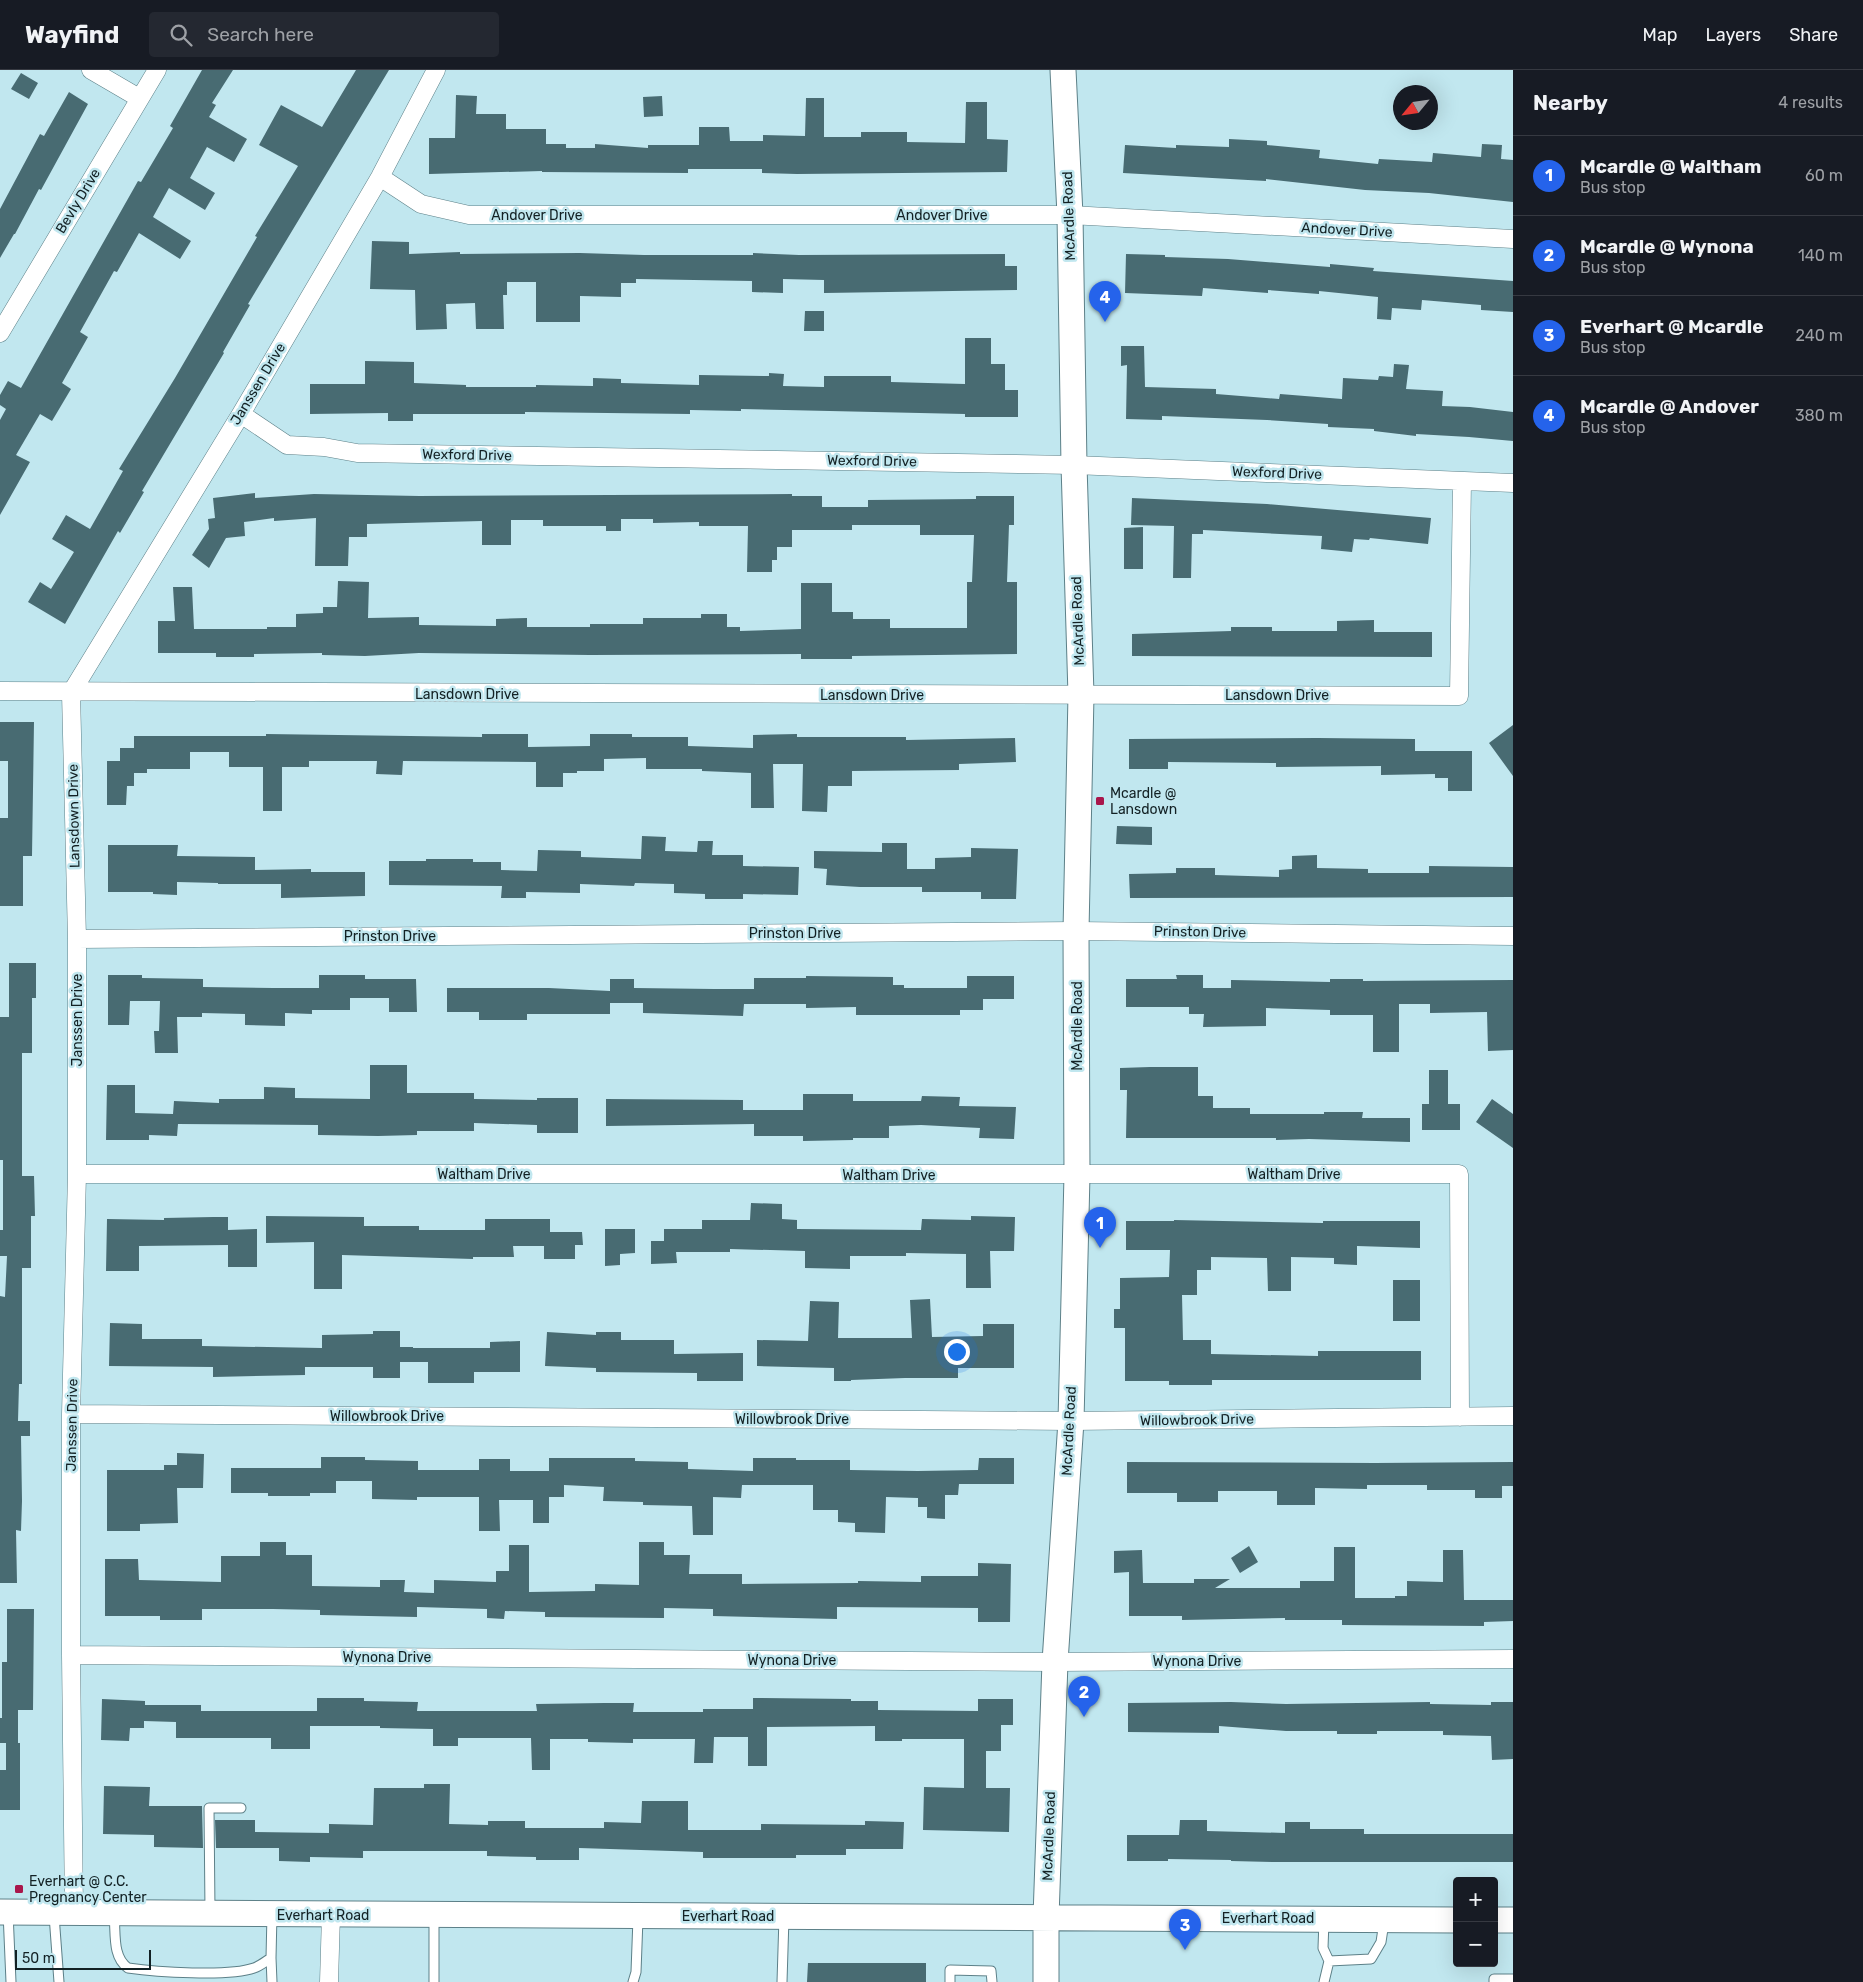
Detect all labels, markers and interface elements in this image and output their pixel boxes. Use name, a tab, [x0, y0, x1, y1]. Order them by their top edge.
search box	[149, 12, 499, 57]
text: Wayfind	[25, 21, 119, 49]
icon: search	[167, 21, 195, 49]
text: Search here	[207, 23, 314, 46]
text: Map	[1643, 24, 1678, 46]
text: Layers	[1706, 24, 1761, 46]
text: Share	[1789, 24, 1838, 46]
north arrow	[1393, 85, 1438, 130]
text: Nearby	[1533, 90, 1608, 115]
text: 4 results	[1778, 93, 1843, 112]
text: Mcardle @ Waltham	[1580, 155, 1761, 178]
street label: Bevly Drive	[52, 165, 104, 236]
text: 1	[1545, 166, 1553, 185]
text: 60 m	[1805, 166, 1843, 185]
street label: McArdle Road	[1059, 171, 1079, 261]
text: Bus stop	[1580, 178, 1646, 197]
street label: Andover Drive	[491, 207, 583, 224]
street label: Andover Drive	[896, 207, 988, 224]
street label: Andover Drive	[1301, 219, 1393, 241]
text: Mcardle @ Wynona	[1580, 235, 1754, 258]
text: 2	[1544, 246, 1554, 265]
text: 140 m	[1798, 246, 1843, 265]
text: Bus stop	[1580, 258, 1646, 277]
pin: 4	[1089, 281, 1121, 322]
text: Everhart @ Mcardle	[1580, 315, 1763, 338]
text: 3	[1544, 326, 1554, 345]
text: 240 m	[1796, 326, 1843, 345]
text: Bus stop	[1580, 338, 1646, 357]
street label: Janssen Drive	[227, 340, 289, 428]
text: Mcardle @ Andover	[1580, 395, 1759, 418]
text: 4	[1544, 406, 1554, 425]
text: 380 m	[1795, 406, 1843, 425]
text: Bus stop	[1580, 418, 1646, 437]
street label: Wexford Drive	[422, 446, 512, 464]
street label: Wexford Drive	[827, 452, 917, 470]
street label: Wexford Drive	[1232, 463, 1322, 483]
street label: McArdle Road	[1068, 576, 1088, 666]
street label: Lansdown Drive	[415, 686, 519, 703]
street label: Lansdown Drive	[820, 687, 924, 704]
street label: Lansdown Drive	[1225, 687, 1329, 704]
street label: Lansdown Drive	[65, 764, 83, 868]
place label: Mcardle @ Lansdown	[1110, 785, 1177, 818]
marker: Mcardle @ Lansdown	[1094, 795, 1106, 807]
street label: Prinston Drive	[1154, 923, 1247, 941]
street label: Prinston Drive	[749, 925, 841, 942]
street label: Prinston Drive	[344, 928, 436, 945]
street label: Janssen Drive	[69, 973, 86, 1066]
street label: McArdle Road	[1069, 981, 1086, 1071]
street label: Waltham Drive	[437, 1166, 531, 1183]
street label: Waltham Drive	[1247, 1166, 1341, 1183]
street label: Waltham Drive	[842, 1167, 936, 1184]
pin: 1	[1084, 1207, 1116, 1248]
your location	[944, 1339, 970, 1365]
street label: Janssen Drive	[63, 1378, 81, 1472]
street label: McArdle Road	[1058, 1386, 1080, 1476]
street label: Willowbrook Drive	[330, 1408, 444, 1425]
street label: Willowbrook Drive	[735, 1411, 849, 1428]
street label: Willowbrook Drive	[1140, 1411, 1254, 1429]
street label: Wynona Drive	[343, 1649, 432, 1666]
street label: Wynona Drive	[748, 1652, 837, 1669]
street label: Wynona Drive	[1153, 1653, 1242, 1670]
pin: 2	[1068, 1676, 1100, 1717]
street label: McArdle Road	[1039, 1791, 1059, 1881]
place label: Everhart @ C.C. Pregnancy Center	[29, 1873, 147, 1906]
map controls	[1453, 1877, 1498, 1967]
button: +	[1453, 1877, 1498, 1922]
marker: Everhart @ C.C. Pregnancy Center	[13, 1883, 25, 1895]
street label: Everhart Road	[277, 1907, 369, 1924]
street label: Everhart Road	[682, 1908, 774, 1925]
pin: 3	[1169, 1909, 1201, 1950]
street label: Everhart Road	[1222, 1910, 1314, 1927]
button: −	[1453, 1922, 1498, 1967]
scale bar	[15, 1947, 151, 1970]
text: 50 m	[22, 1950, 55, 1967]

